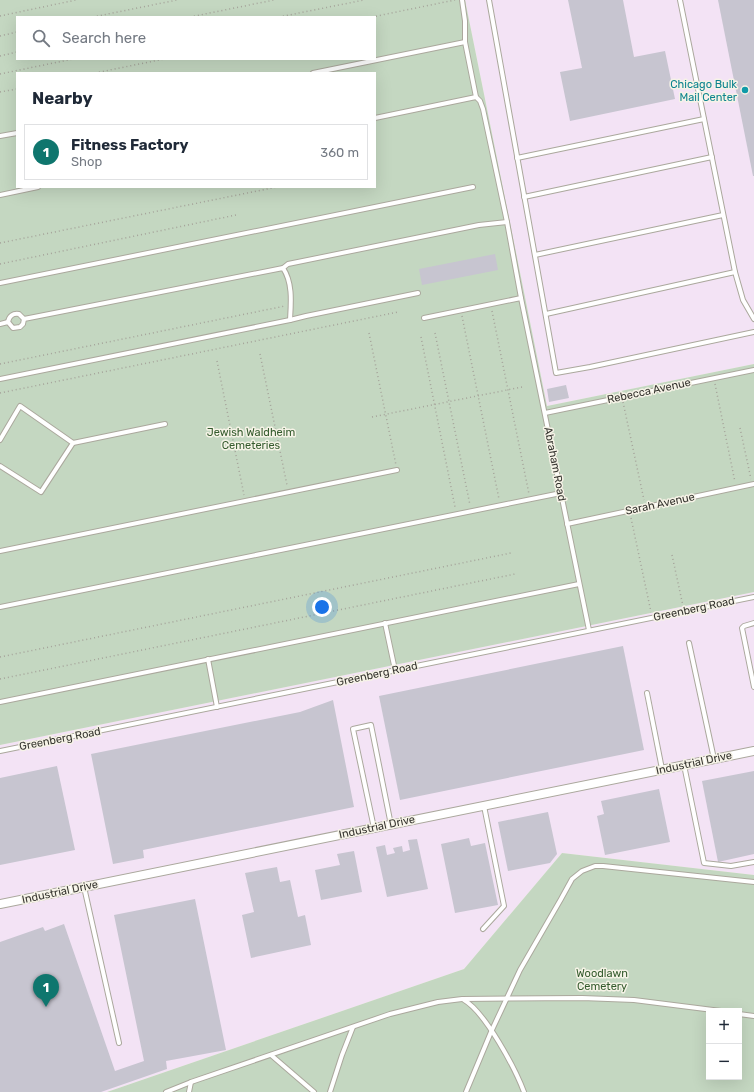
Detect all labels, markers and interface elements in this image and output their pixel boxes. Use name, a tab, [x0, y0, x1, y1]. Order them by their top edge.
search box	[16, 16, 376, 60]
icon: search	[30, 27, 52, 49]
text: Search here	[62, 29, 146, 47]
place label: Chicago Bulk Mail Center	[670, 78, 738, 104]
marker: Chicago Bulk Mail Center	[740, 85, 750, 95]
text: Nearby	[32, 88, 93, 108]
text: Fitness Factory	[71, 136, 189, 154]
text: 1	[43, 145, 49, 160]
text: 360 m	[320, 145, 359, 160]
text: Shop	[71, 154, 102, 169]
street label: Rebecca Avenue	[606, 376, 692, 406]
park label: Jewish Waldheim Cemeteries	[207, 426, 295, 452]
street label: Abraham Road	[541, 426, 569, 502]
street label: Sarah Avenue	[624, 490, 696, 518]
street label: Greenberg Road	[652, 594, 736, 624]
your location	[312, 597, 332, 617]
street label: Greenberg Road	[335, 659, 419, 689]
street label: Greenberg Road	[18, 725, 102, 753]
street label: Industrial Drive	[655, 749, 733, 777]
street label: Industrial Drive	[338, 813, 416, 841]
street label: Industrial Drive	[21, 878, 99, 906]
park label: Woodlawn Cemetery	[576, 967, 628, 993]
pin: 1	[33, 974, 59, 1007]
map controls	[706, 1008, 742, 1080]
button: +	[706, 1008, 742, 1044]
button: −	[706, 1044, 742, 1080]

